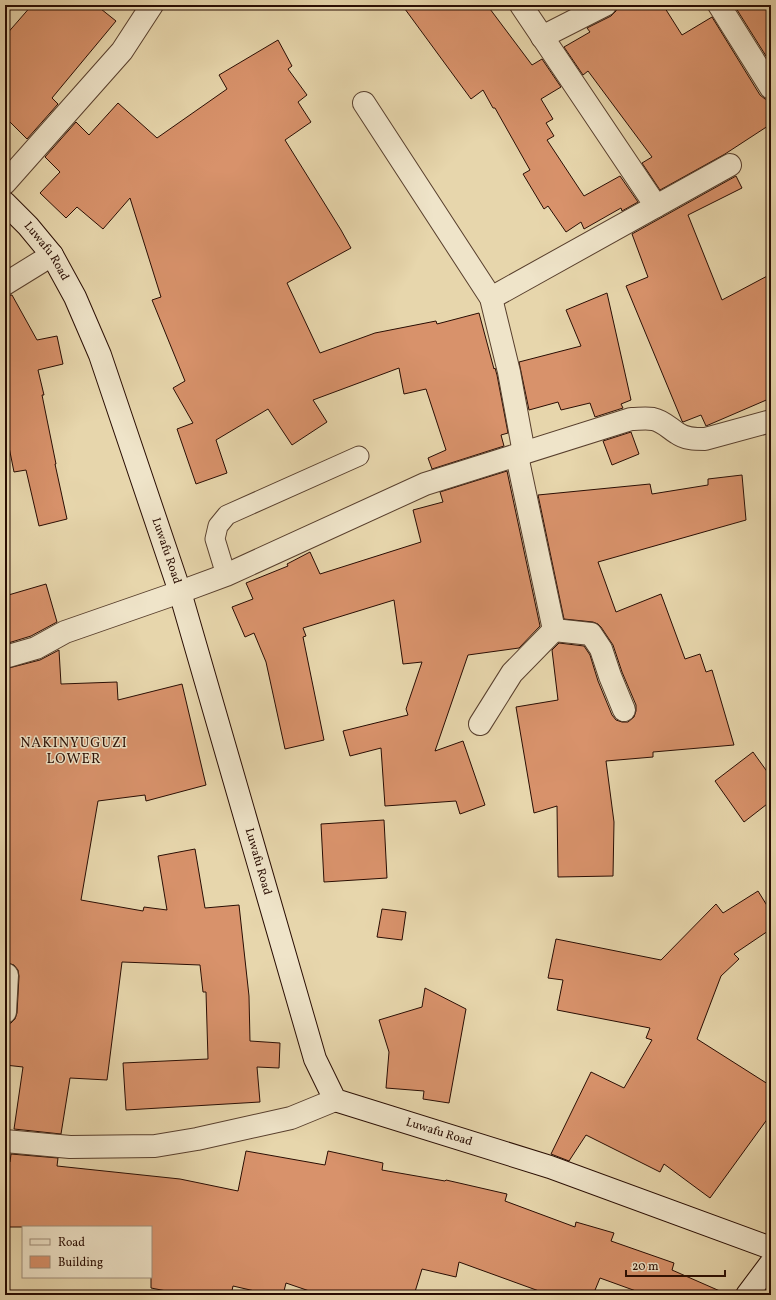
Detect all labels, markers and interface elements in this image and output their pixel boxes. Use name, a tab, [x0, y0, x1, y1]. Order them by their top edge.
street label: Luwafu Road	[20, 219, 73, 284]
street label: Luwafu Road	[148, 516, 185, 586]
district label: NAKINYUGUZI LOWER	[20, 734, 128, 769]
street label: Luwafu Road	[241, 826, 275, 897]
street label: Luwafu Road	[404, 1115, 474, 1150]
legend	[22, 1226, 152, 1278]
text: Road	[58, 1235, 85, 1251]
scale bar	[626, 1252, 725, 1278]
text: Building	[58, 1255, 103, 1271]
text: 20 m	[632, 1259, 659, 1275]

